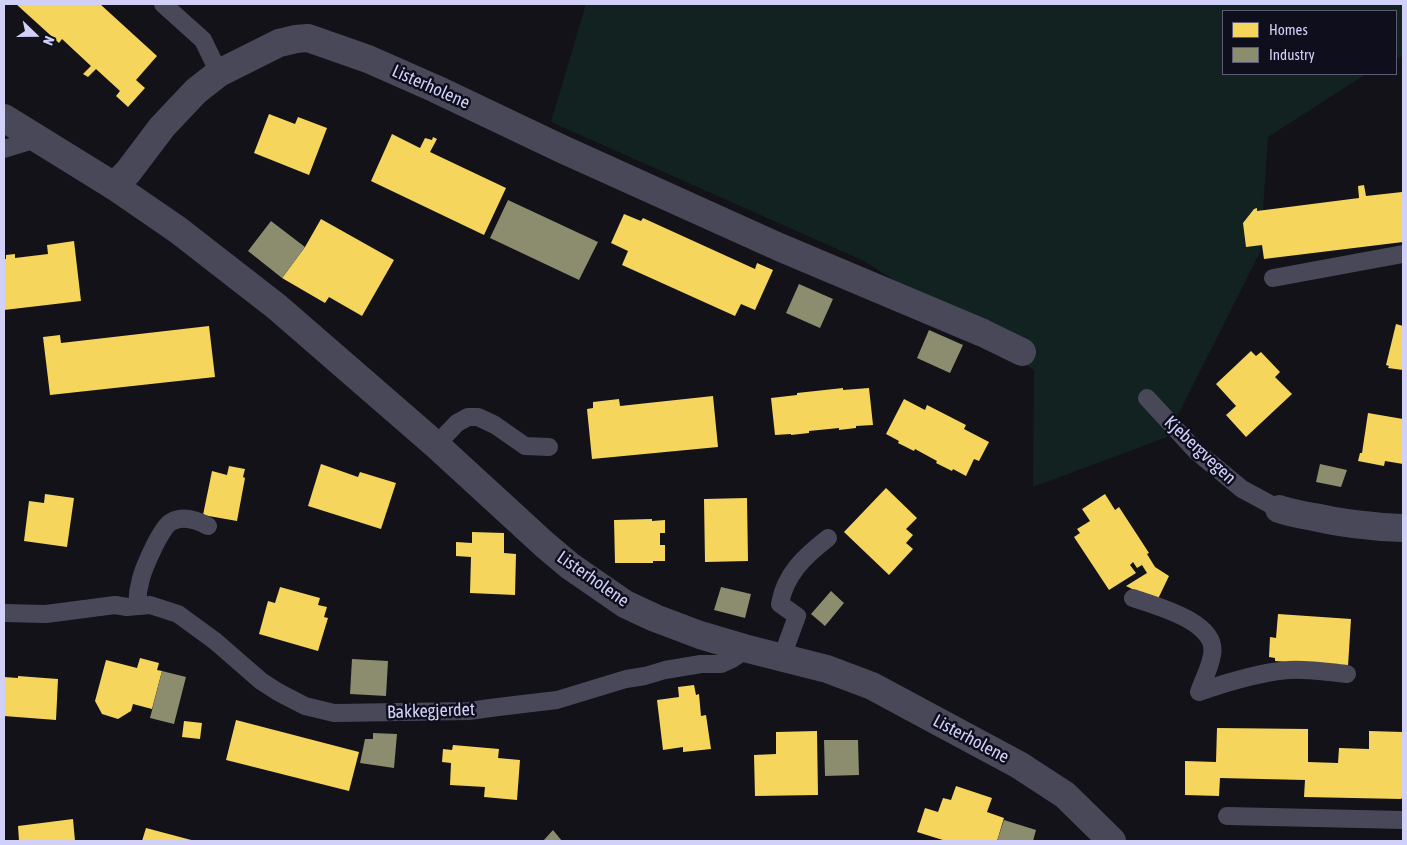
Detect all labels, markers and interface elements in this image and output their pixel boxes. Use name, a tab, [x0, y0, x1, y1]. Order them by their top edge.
north arrow	[10, 10, 60, 60]
legend	[1222, 10, 1397, 75]
text: Homes	[1269, 21, 1308, 38]
text: N	[40, 34, 58, 47]
text: Industry	[1269, 46, 1315, 63]
street label: Listerholene	[389, 60, 473, 114]
street label: Kjebergvegen	[1160, 411, 1240, 489]
street label: Listerholene	[553, 546, 633, 612]
street label: Bakkegjerdet	[387, 699, 475, 723]
street label: Listerholene	[929, 710, 1013, 768]

